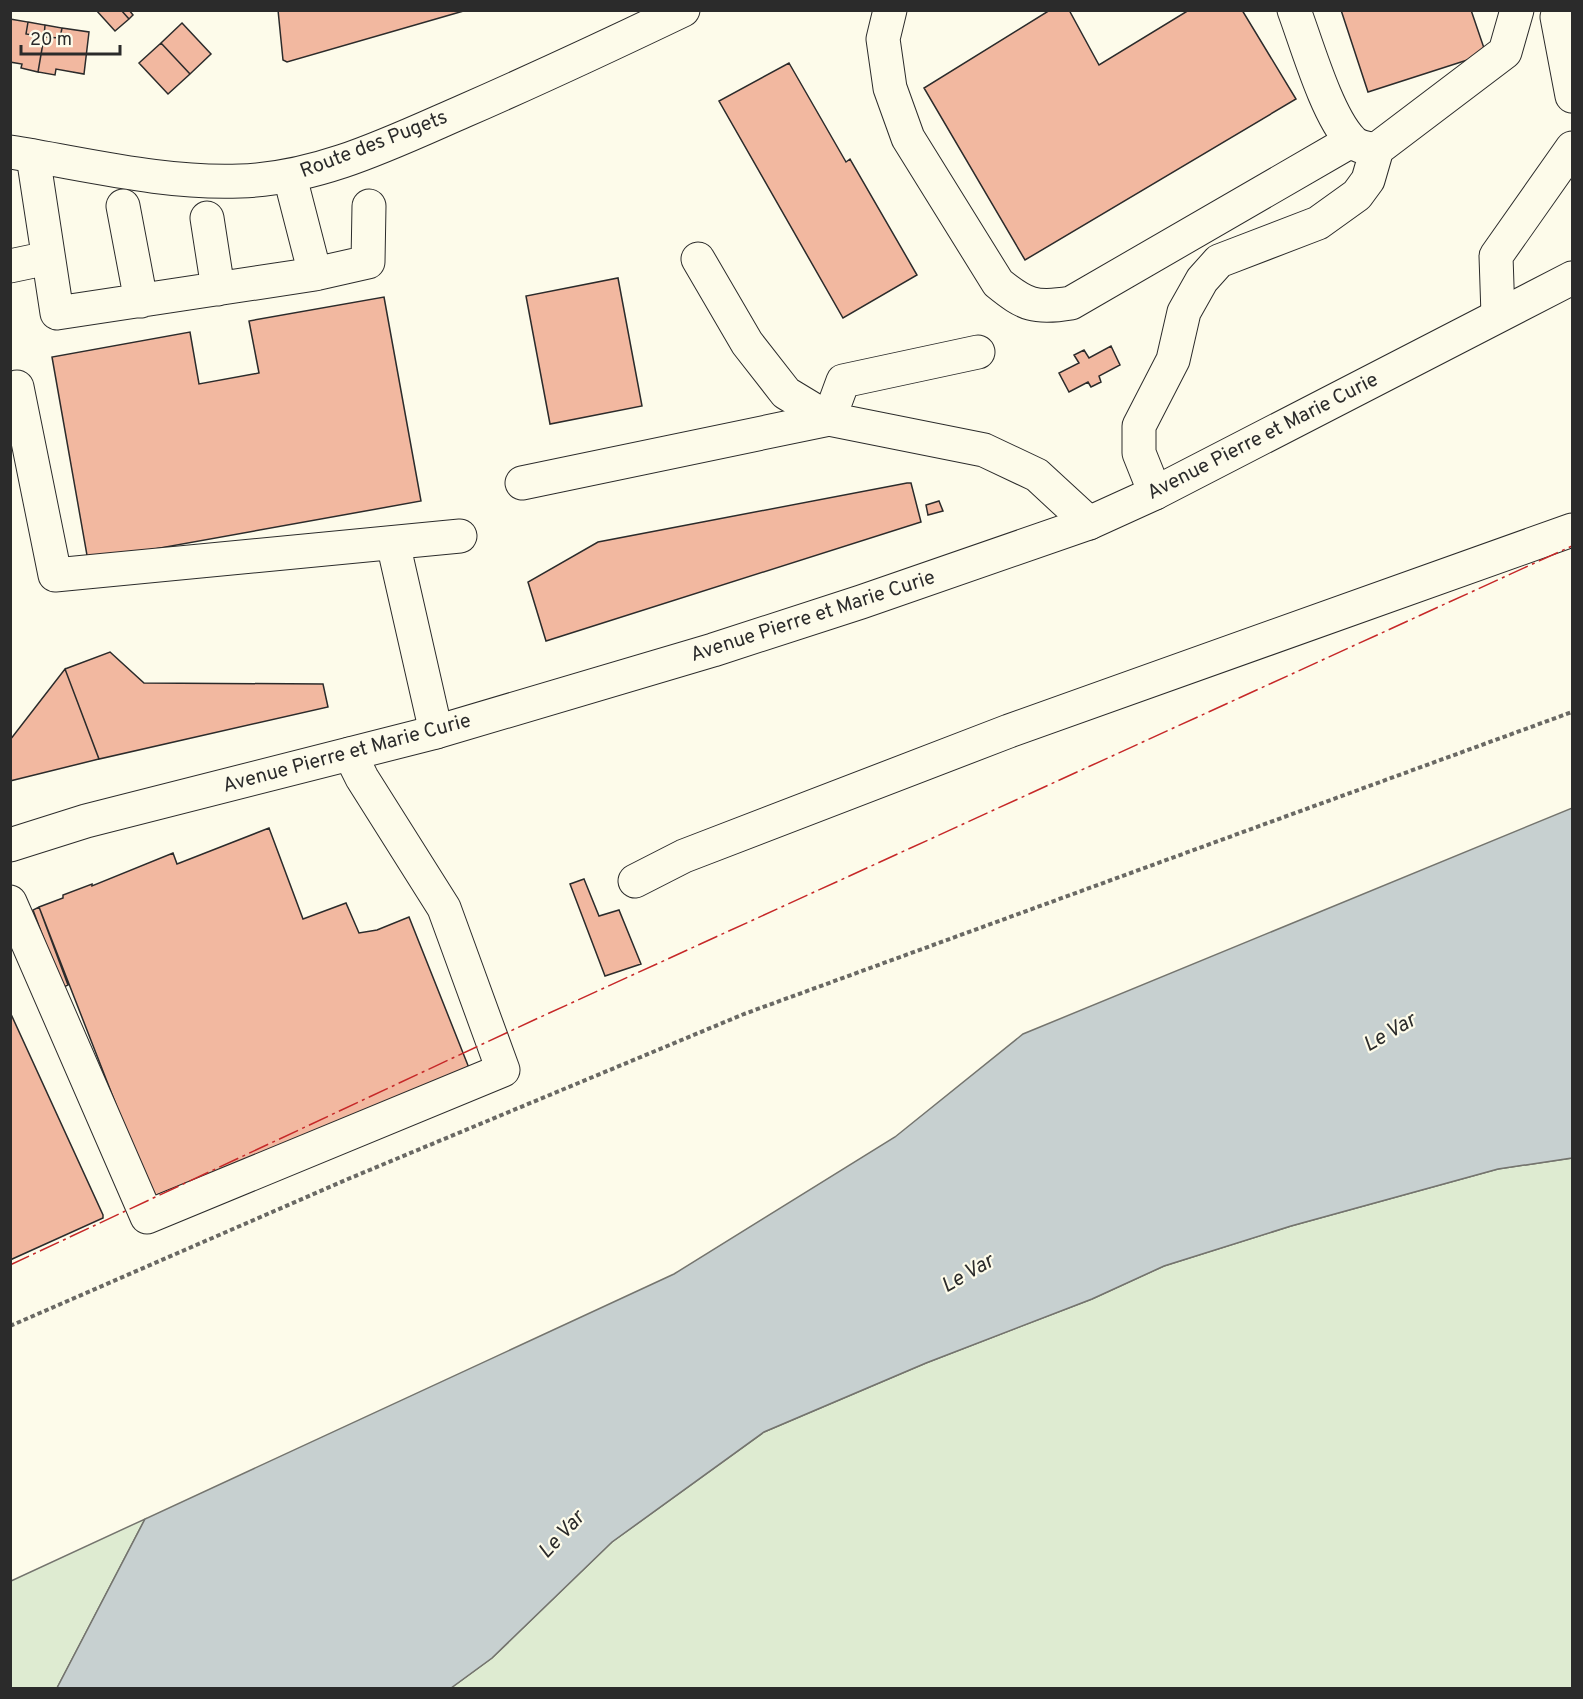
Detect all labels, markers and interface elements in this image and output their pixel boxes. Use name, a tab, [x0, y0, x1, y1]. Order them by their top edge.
scale bar	[21, 18, 120, 56]
text: 20 m	[30, 29, 72, 52]
street label: Route des Pugets	[297, 105, 451, 185]
street label: Avenue Pierre et Marie Curie	[1143, 367, 1383, 507]
street label: Avenue Pierre et Marie Curie	[687, 565, 939, 669]
street label: Avenue Pierre et Marie Curie	[220, 708, 474, 800]
water label: Le Var	[1359, 1006, 1423, 1059]
water label: Le Var	[937, 1247, 1001, 1300]
water label: Le Var	[533, 1504, 592, 1565]

